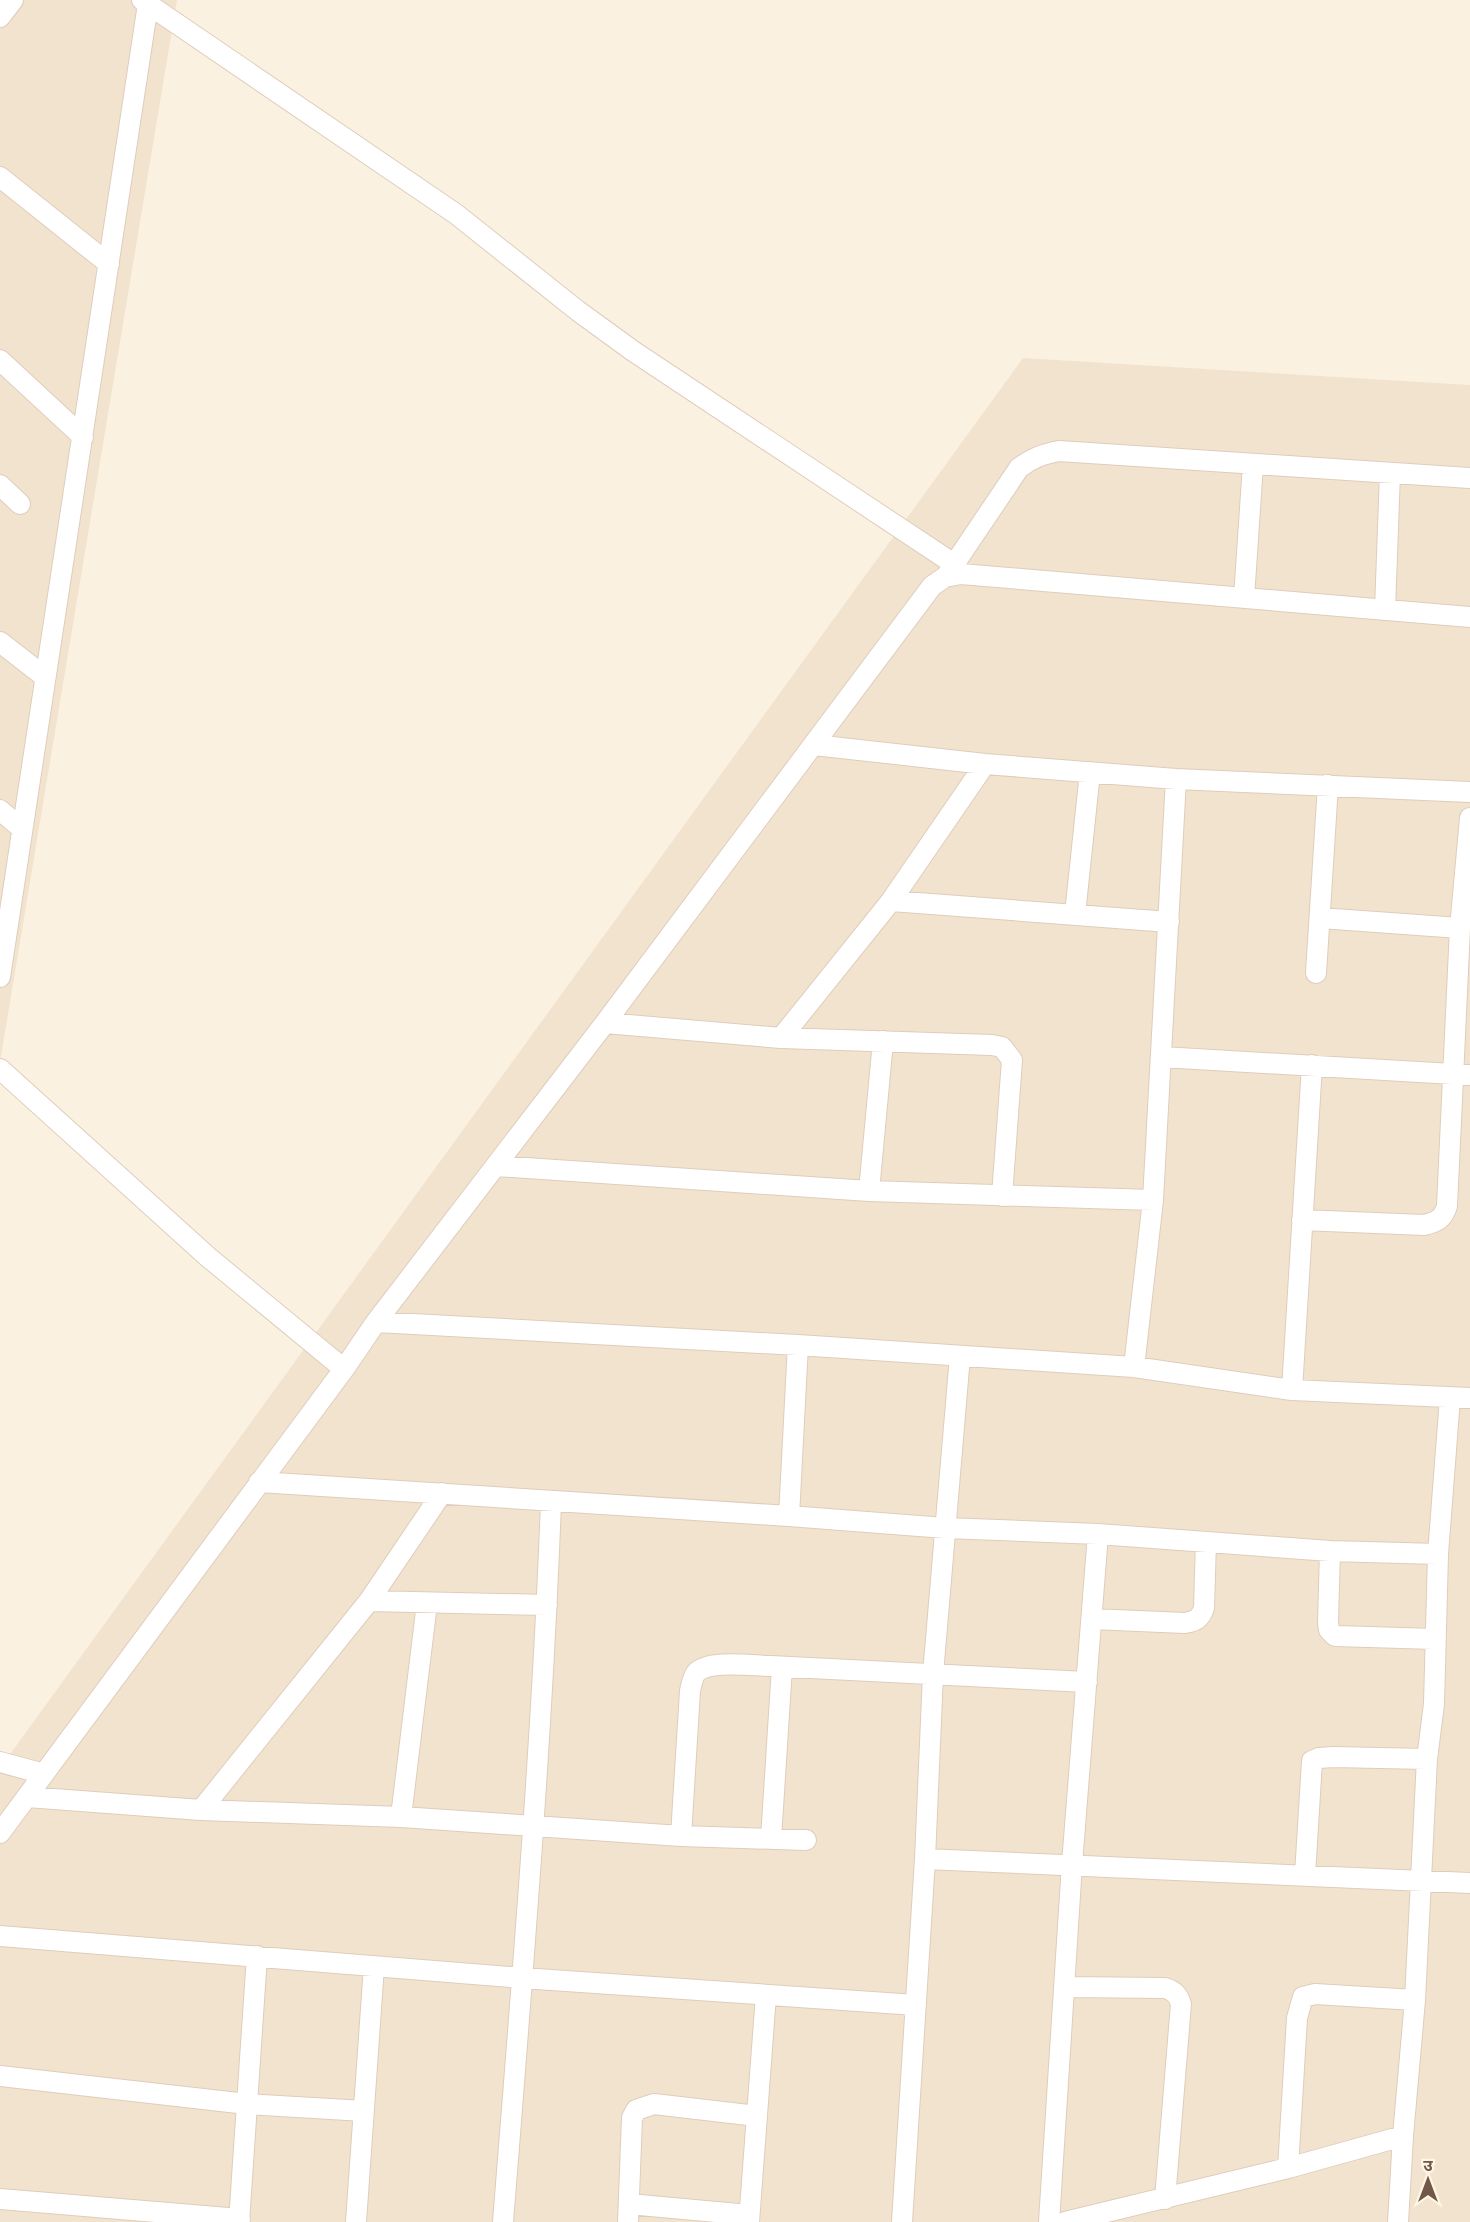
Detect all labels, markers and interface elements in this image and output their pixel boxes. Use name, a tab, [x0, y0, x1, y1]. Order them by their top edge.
north arrow	[1398, 2150, 1458, 2210]
text: उ	[1423, 2156, 1433, 2175]

